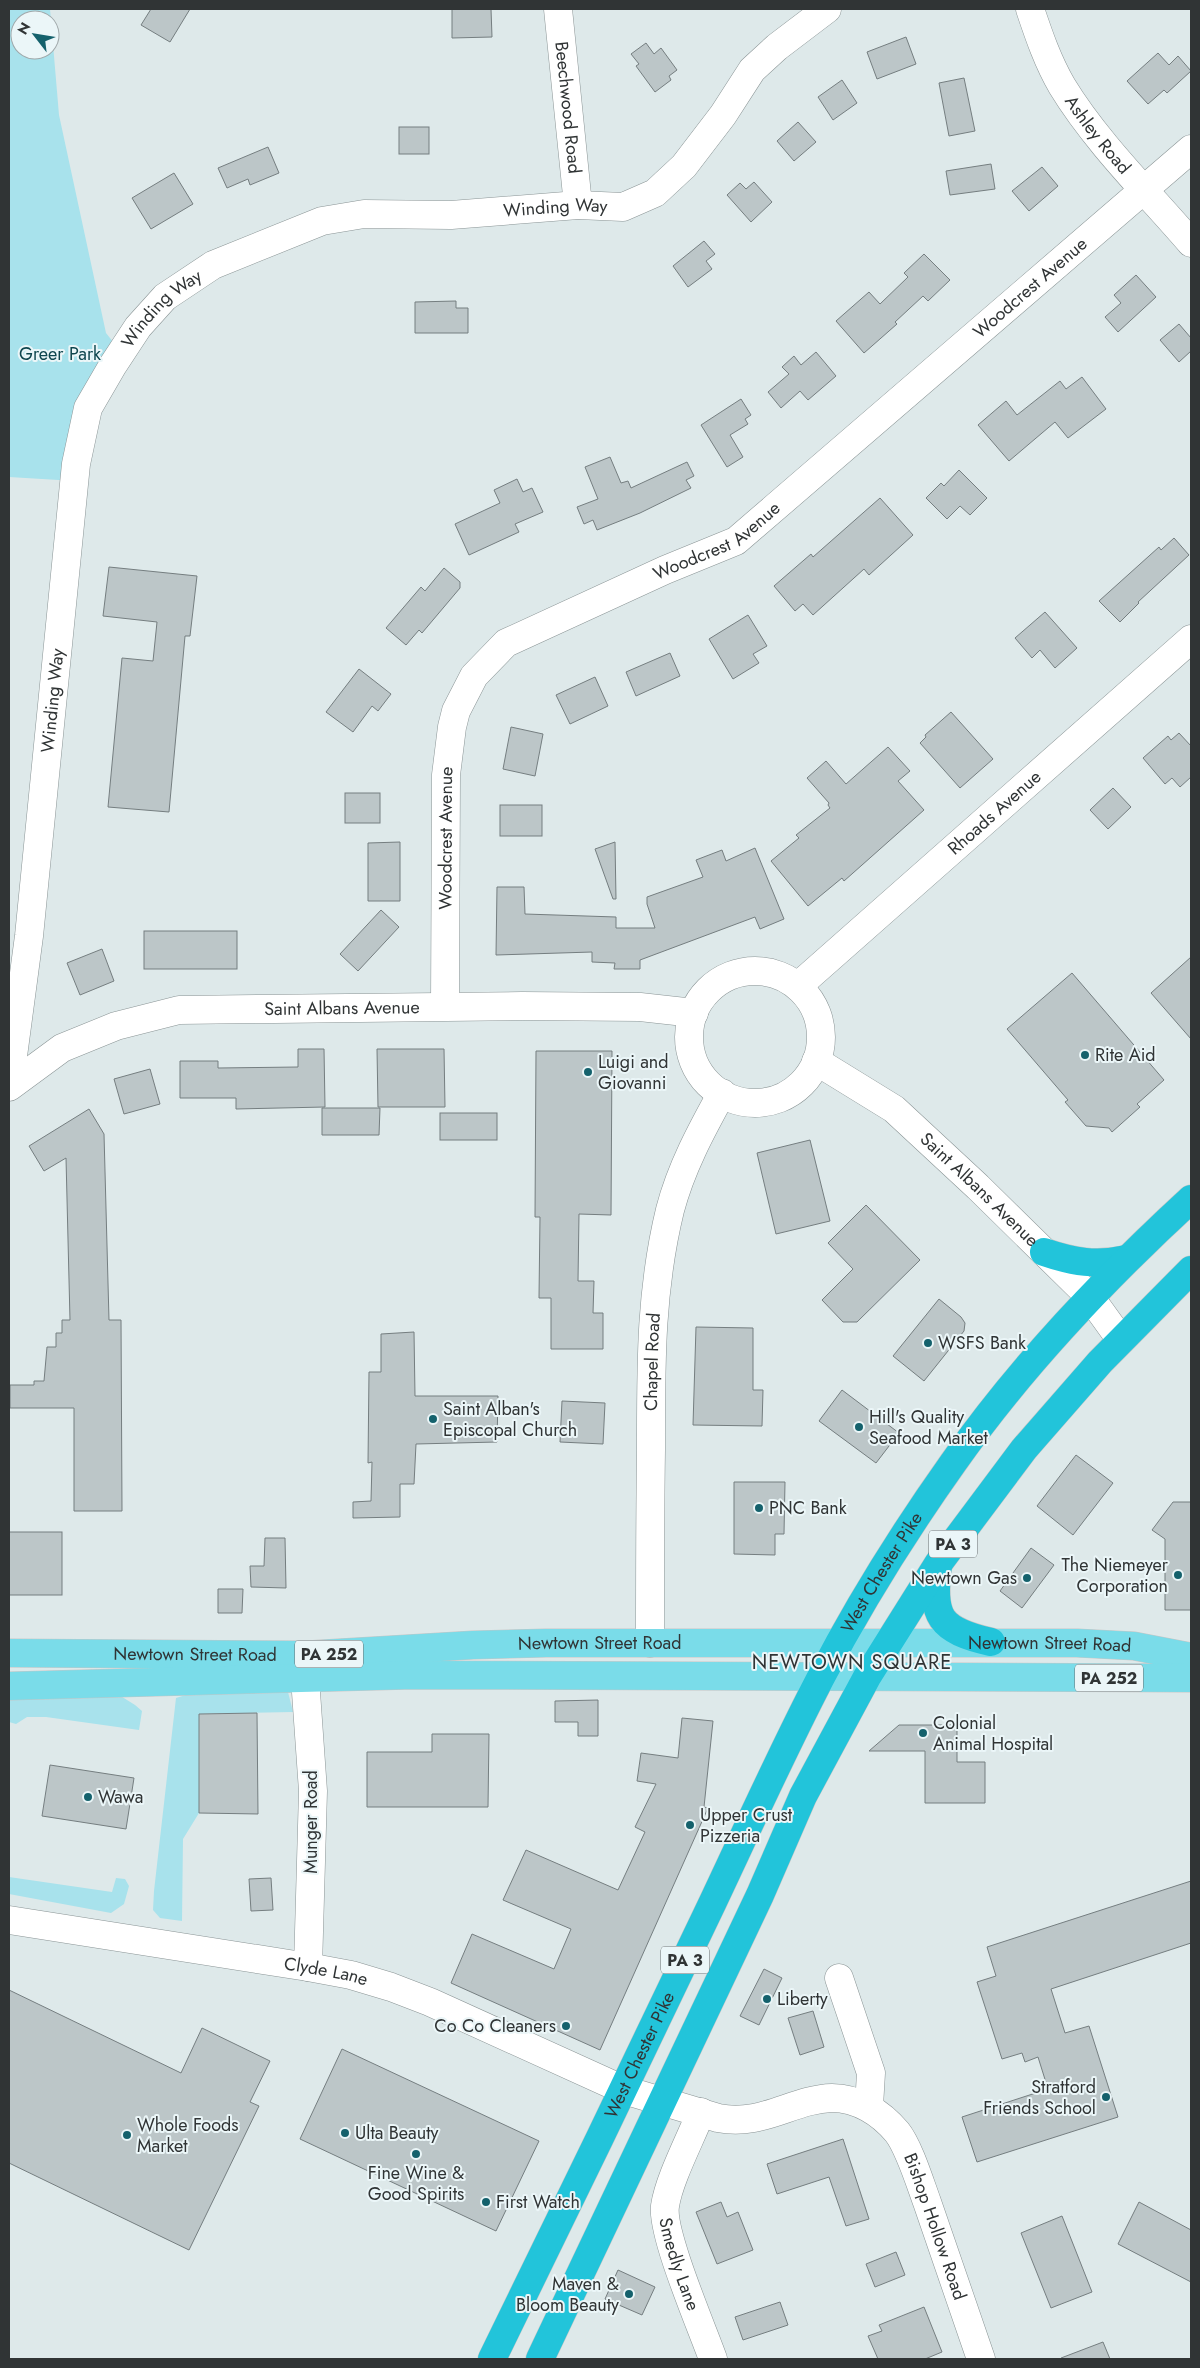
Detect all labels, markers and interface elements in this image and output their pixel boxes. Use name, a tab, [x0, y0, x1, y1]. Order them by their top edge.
north arrow	[10, 10, 60, 60]
text: N	[12, 18, 35, 38]
street label: Beechwood Road	[548, 40, 588, 175]
street label: Ashley Road	[1058, 90, 1137, 180]
street label: Winding Way	[502, 192, 608, 224]
street label: Woodcrest Avenue	[967, 231, 1093, 344]
street label: Winding Way	[115, 263, 207, 353]
park label: Greer Park	[19, 341, 101, 367]
street label: Woodcrest Avenue	[649, 495, 786, 587]
street label: Winding Way	[34, 647, 71, 754]
street label: Rhoads Avenue	[942, 764, 1047, 861]
street label: Woodcrest Avenue	[432, 765, 460, 910]
street label: Saint Albans Avenue	[264, 994, 420, 1022]
place label: Rite Aid	[1095, 1042, 1156, 1068]
place label: Luigi and Giovanni	[598, 1049, 669, 1096]
marker: Rite Aid	[1079, 1049, 1091, 1061]
marker: Luigi and Giovanni	[582, 1066, 594, 1078]
street label: Saint Albans Avenue	[914, 1126, 1045, 1253]
street label: Chapel Road	[638, 1312, 667, 1411]
place label: WSFS Bank	[938, 1330, 1026, 1356]
marker: WSFS Bank	[922, 1337, 934, 1349]
place label: Saint Alban's Episcopal Church	[443, 1396, 577, 1443]
place label: Hill's Quality Seafood Market	[869, 1404, 989, 1451]
marker: Saint Alban's Episcopal Church	[427, 1413, 439, 1425]
marker: Hill's Quality Seafood Market	[853, 1421, 865, 1433]
place label: PNC Bank	[769, 1495, 847, 1521]
marker: PNC Bank	[753, 1502, 765, 1514]
street label: West Chester Pike	[834, 1507, 929, 1638]
road number: PA 3	[929, 1530, 977, 1558]
place label: The Niemeyer Corporation	[1061, 1552, 1169, 1599]
place label: Newtown Gas	[911, 1565, 1017, 1591]
marker: The Niemeyer Corporation	[1172, 1569, 1184, 1581]
marker: Newtown Gas	[1021, 1572, 1033, 1584]
street label: Newtown Street Road	[518, 1630, 681, 1657]
street label: Newtown Street Road	[968, 1630, 1132, 1659]
road number: PA 252	[295, 1640, 363, 1668]
street label: Newtown Street Road	[113, 1641, 277, 1668]
district label: NEWTOWN SQUARE	[752, 1648, 952, 1677]
road number: PA 252	[1075, 1665, 1143, 1692]
place label: Colonial Animal Hospital	[933, 1710, 1053, 1757]
marker: Colonial Animal Hospital	[917, 1727, 929, 1739]
street label: Munger Road	[298, 1770, 324, 1874]
place label: Wawa	[98, 1784, 144, 1810]
marker: Wawa	[82, 1791, 94, 1803]
place label: Upper Crust Pizzeria	[700, 1802, 793, 1849]
marker: Upper Crust Pizzeria	[684, 1819, 696, 1831]
road number: PA 3	[661, 1946, 709, 1974]
street label: Clyde Lane	[282, 1950, 371, 1992]
place label: Liberty	[777, 1986, 828, 2012]
street label: West Chester Pike	[598, 1987, 681, 2123]
marker: Liberty	[761, 1993, 773, 2005]
place label: Co Co Cleaners	[434, 2013, 556, 2039]
marker: Co Co Cleaners	[560, 2020, 572, 2032]
place label: Stratford Friends School	[983, 2074, 1096, 2121]
marker: Stratford Friends School	[1100, 2091, 1112, 2103]
place label: Whole Foods Market	[137, 2112, 239, 2159]
place label: Ulta Beauty	[355, 2120, 439, 2146]
marker: Ulta Beauty	[339, 2127, 351, 2139]
marker: Whole Foods Market	[121, 2129, 133, 2141]
marker: Fine Wine & Good Spirits	[410, 2148, 422, 2160]
street label: Bishop Hollow Road	[897, 2149, 973, 2304]
place label: Fine Wine & Good Spirits	[368, 2160, 464, 2207]
place label: First Watch	[496, 2189, 580, 2215]
marker: First Watch	[480, 2196, 492, 2208]
street label: Smedly Lane	[652, 2215, 706, 2314]
place label: Maven & Bloom Beauty	[516, 2271, 619, 2318]
marker: Maven & Bloom Beauty	[623, 2288, 635, 2300]

